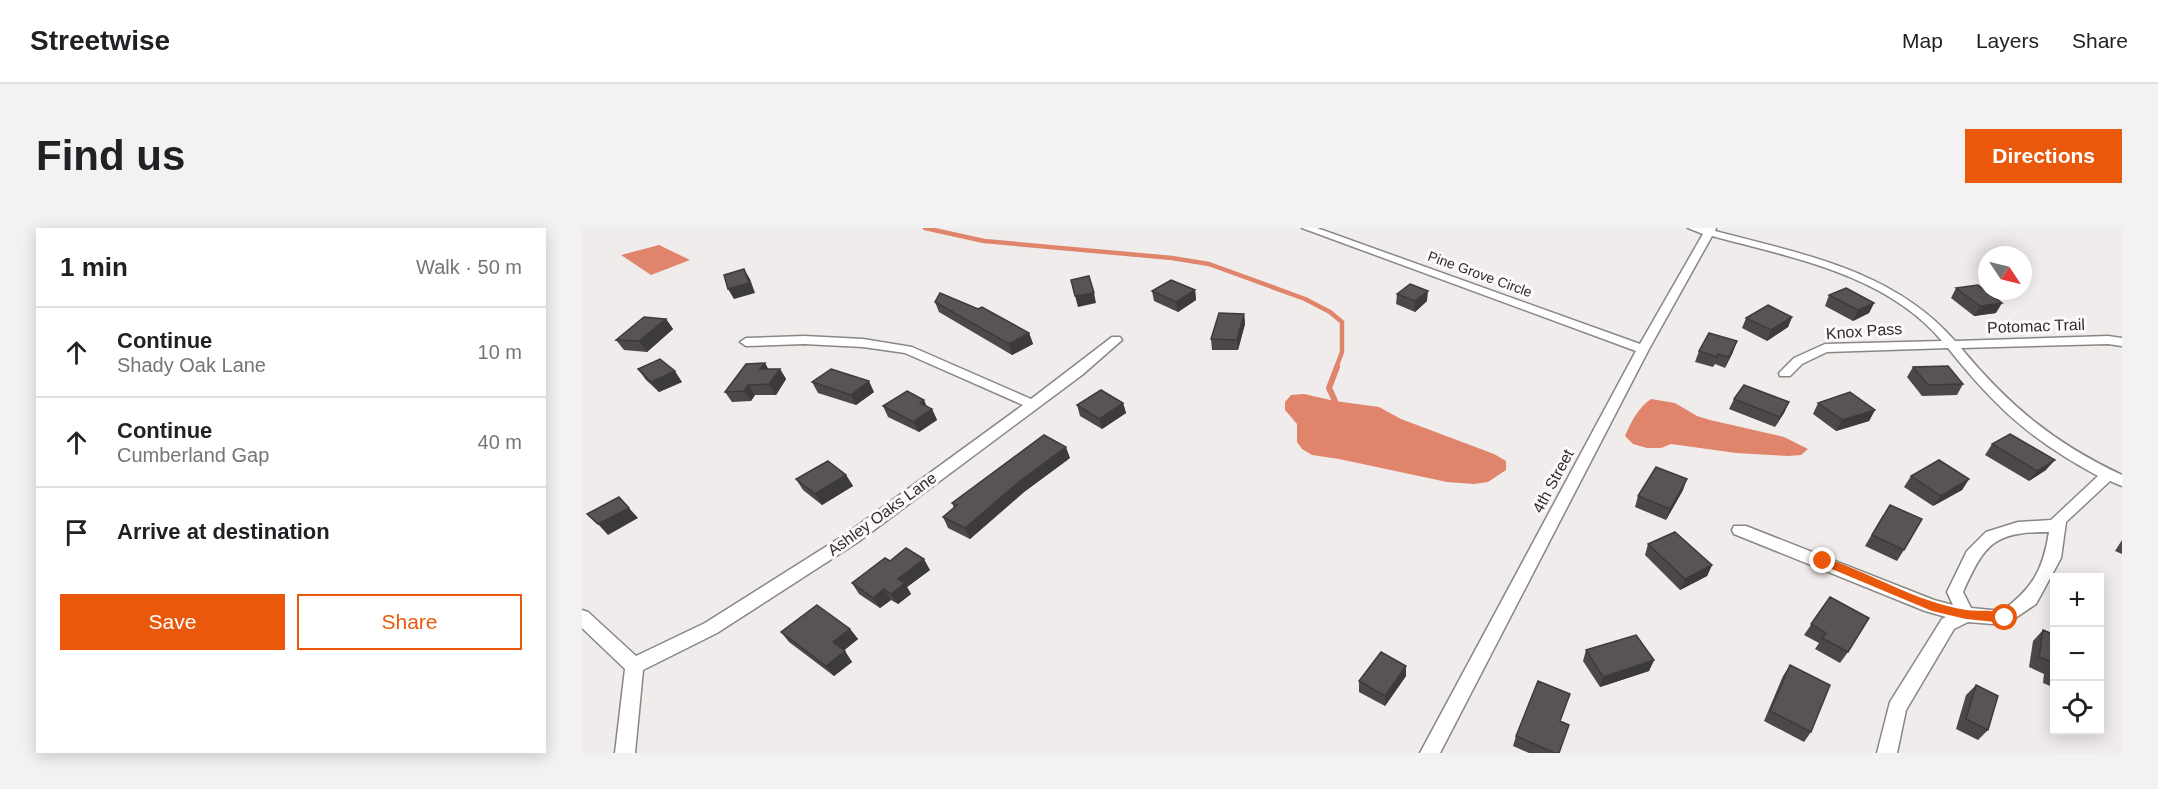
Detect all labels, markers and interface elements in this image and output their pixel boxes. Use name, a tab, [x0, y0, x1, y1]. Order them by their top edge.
text: Streetwise	[30, 25, 170, 56]
text: Map	[1902, 29, 1943, 52]
text: Layers	[1976, 29, 2039, 52]
text: Share	[2072, 29, 2128, 52]
button: Directions	[1965, 129, 2122, 183]
text: Find us	[36, 132, 185, 179]
north arrow	[1978, 246, 2032, 300]
street label: Pine Grove Circle	[1426, 248, 1534, 300]
text: 1 min	[60, 252, 128, 282]
text: Walk · 50 m	[416, 256, 522, 278]
street label: Potomac Trail	[1987, 316, 2085, 336]
street label: Knox Pass	[1825, 320, 1903, 342]
text: Continue	[117, 328, 212, 353]
icon: ahead	[60, 336, 93, 369]
text: 10 m	[478, 341, 522, 363]
text: Shady Oak Lane	[117, 354, 266, 376]
text: Continue	[117, 418, 212, 443]
icon: ahead	[60, 426, 93, 459]
text: 40 m	[478, 431, 522, 453]
text: Cumberland Gap	[117, 444, 269, 466]
street label: 4th Street	[1529, 446, 1577, 516]
street label: Ashley Oaks Lane	[824, 469, 940, 559]
icon: arrive	[60, 516, 93, 549]
text: Arrive at destination	[117, 519, 330, 544]
route end	[1809, 547, 1835, 573]
map controls	[2050, 573, 2104, 735]
button: +	[2050, 573, 2104, 627]
button: Save	[60, 594, 285, 650]
button: Share	[297, 594, 522, 650]
route start	[1991, 604, 2017, 630]
button: −	[2050, 627, 2104, 681]
button: locate	[2050, 681, 2104, 735]

